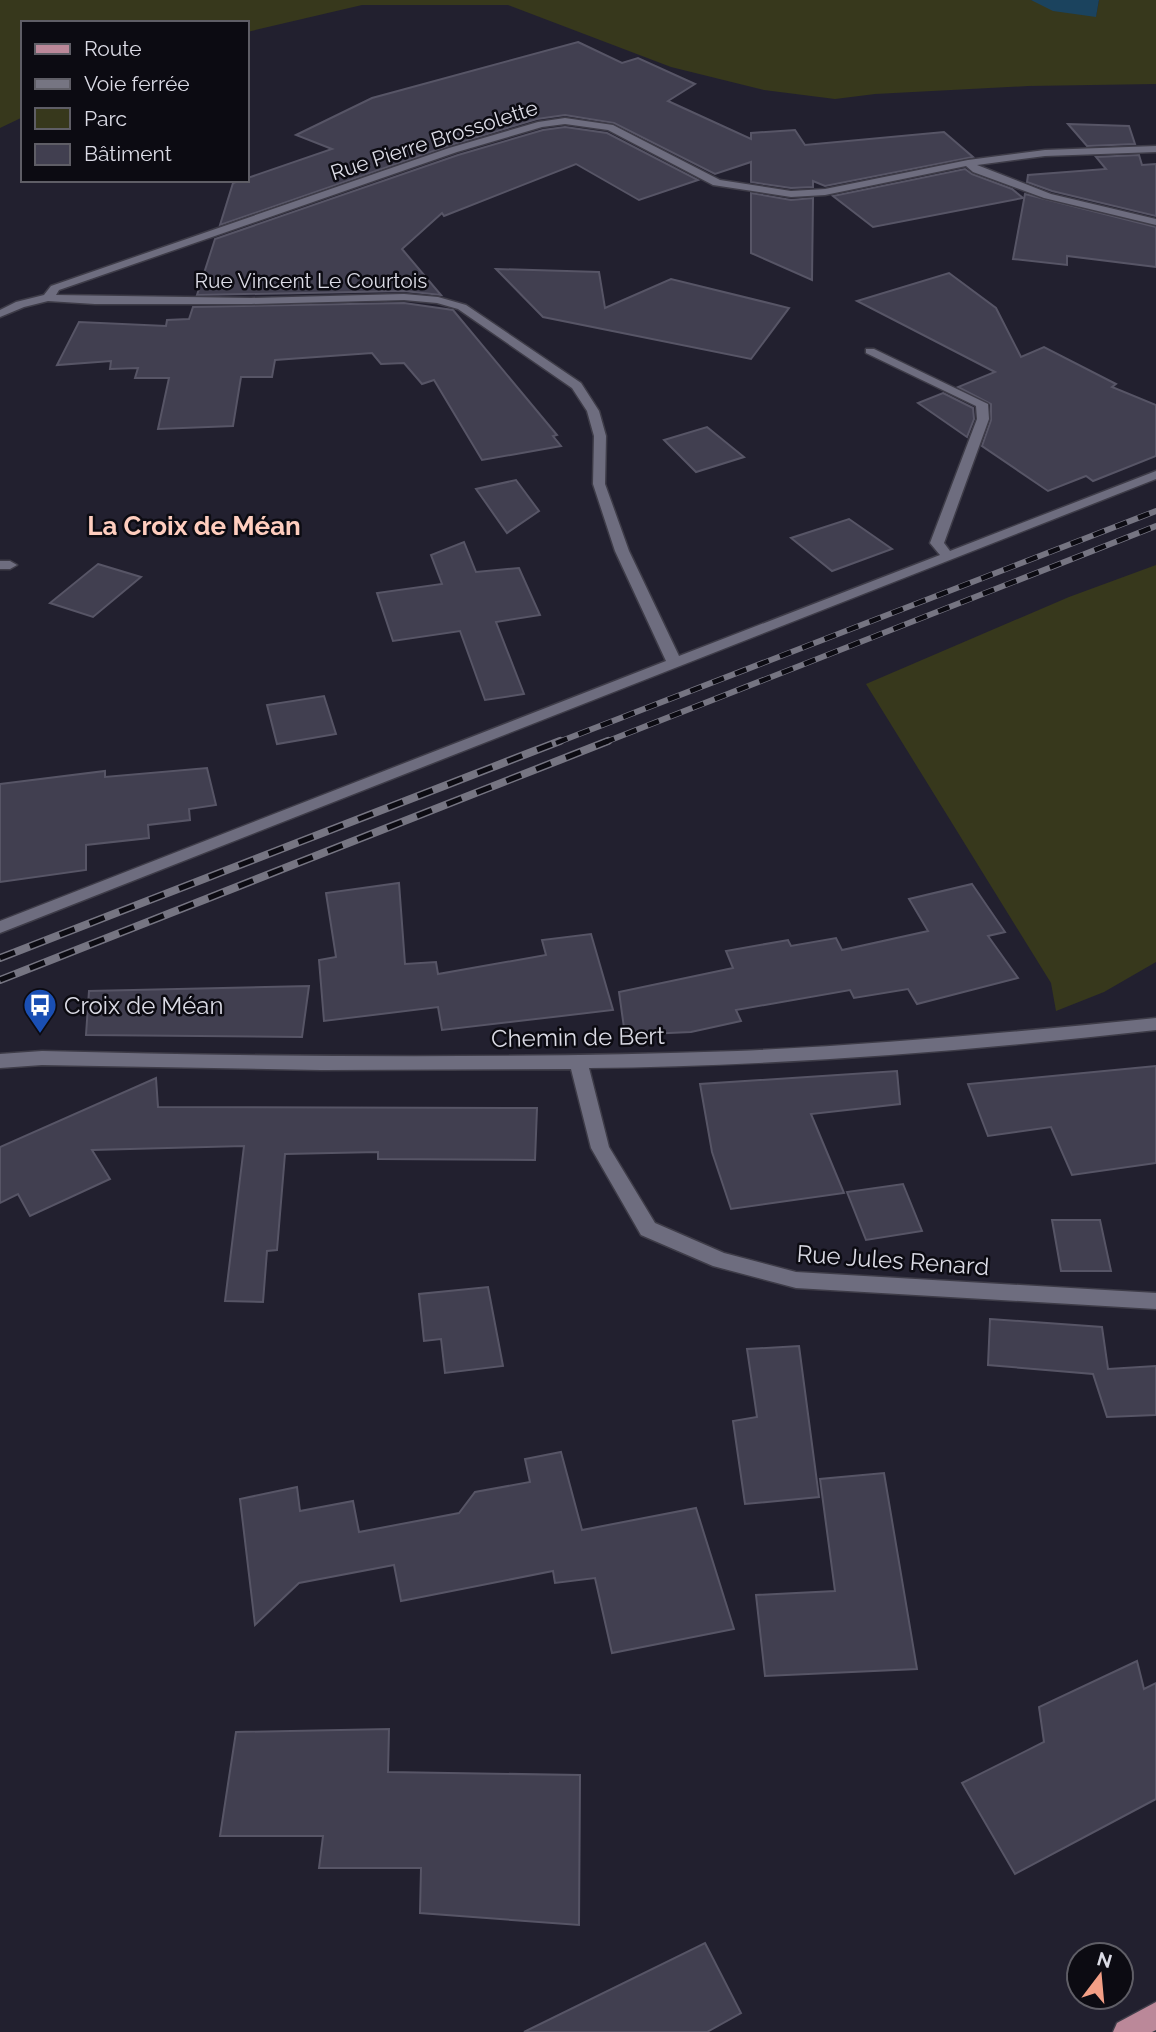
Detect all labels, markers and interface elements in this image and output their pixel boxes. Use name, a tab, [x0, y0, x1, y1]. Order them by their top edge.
legend	[21, 21, 248, 182]
text: Route	[84, 36, 142, 61]
text: Voie ferrée	[84, 71, 190, 96]
street label: Rue Pierre Brossolette	[327, 95, 541, 185]
text: Parc	[84, 106, 127, 131]
text: Bâtiment	[84, 141, 172, 166]
street label: Rue Vincent Le Courtois	[195, 268, 427, 293]
district label: La Croix de Méan	[87, 511, 301, 541]
bus stop icon: Croix de Méan	[21, 986, 59, 1035]
place label: Croix de Méan	[64, 991, 223, 1020]
street label: Chemin de Bert	[491, 1021, 665, 1053]
street label: Rue Jules Renard	[796, 1239, 990, 1281]
north arrow	[1065, 1941, 1135, 2011]
text: N	[1095, 1947, 1115, 1972]

